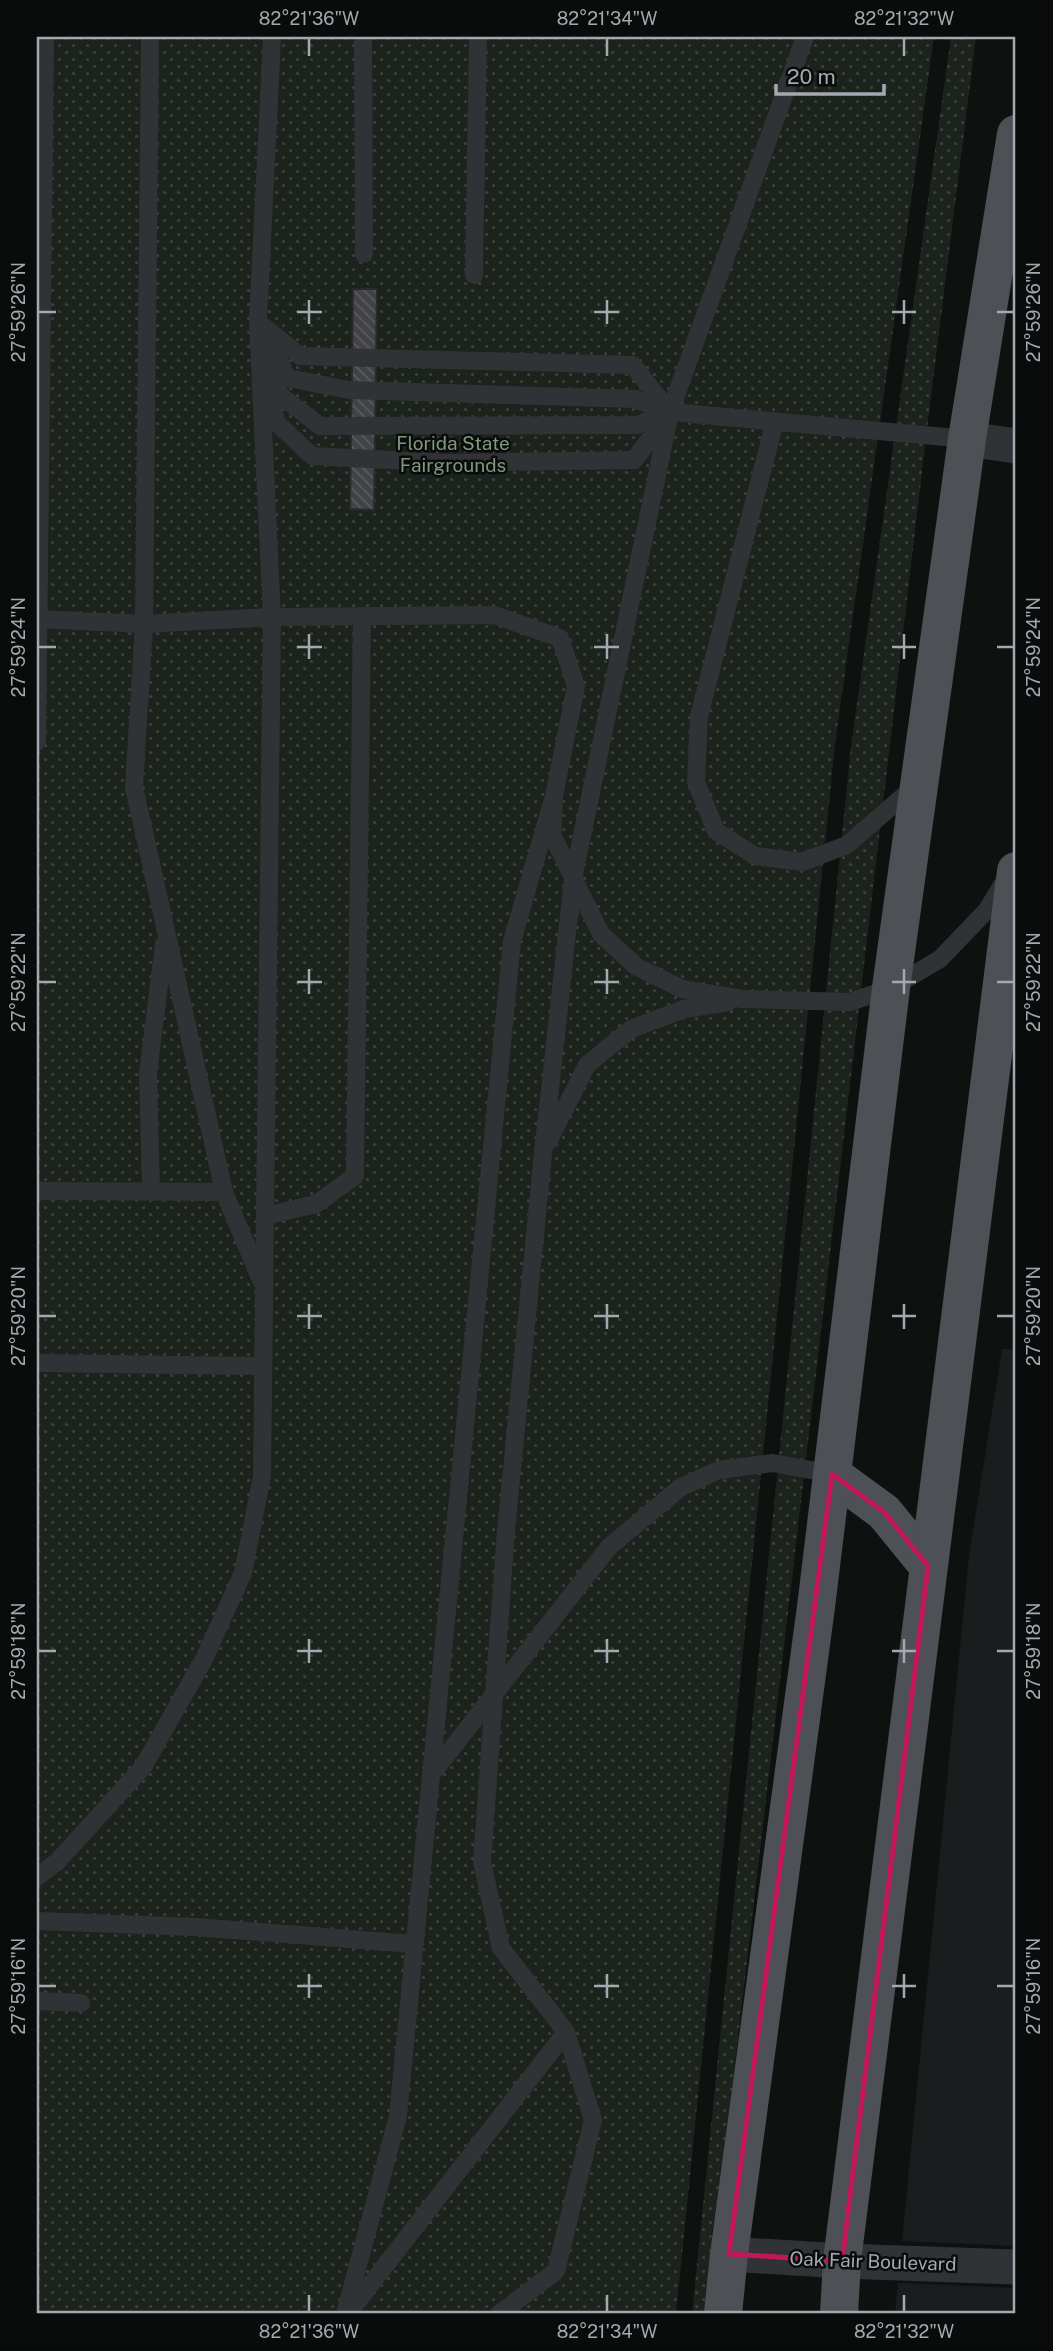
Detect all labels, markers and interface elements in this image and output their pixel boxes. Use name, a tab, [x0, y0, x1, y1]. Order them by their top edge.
text: 82°21'36"W	[259, 8, 359, 29]
text: 82°21'34"W	[557, 8, 657, 29]
text: 82°21'32"W	[854, 8, 954, 29]
scale bar	[776, 52, 885, 96]
text: 20 m	[787, 64, 836, 89]
text: 27°59'26"N	[8, 262, 29, 362]
text: 27°59'26"N	[1023, 262, 1044, 362]
park label: Florida State Fairgrounds	[396, 432, 510, 476]
text: 27°59'24"N	[8, 597, 29, 697]
text: 27°59'24"N	[1023, 597, 1044, 697]
text: 27°59'22"N	[8, 932, 29, 1032]
text: 27°59'22"N	[1023, 932, 1044, 1032]
text: 27°59'20"N	[8, 1266, 29, 1366]
text: 27°59'20"N	[1023, 1266, 1044, 1366]
text: 27°59'18"N	[8, 1602, 29, 1700]
text: 27°59'18"N	[1023, 1602, 1044, 1700]
text: 27°59'16"N	[8, 1938, 29, 2034]
text: 27°59'16"N	[1023, 1938, 1044, 2034]
street label: Oak Fair Boulevard	[789, 2247, 957, 2275]
text: 82°21'36"W	[259, 2321, 359, 2342]
text: 82°21'34"W	[557, 2321, 657, 2342]
text: 82°21'32"W	[854, 2321, 954, 2342]

